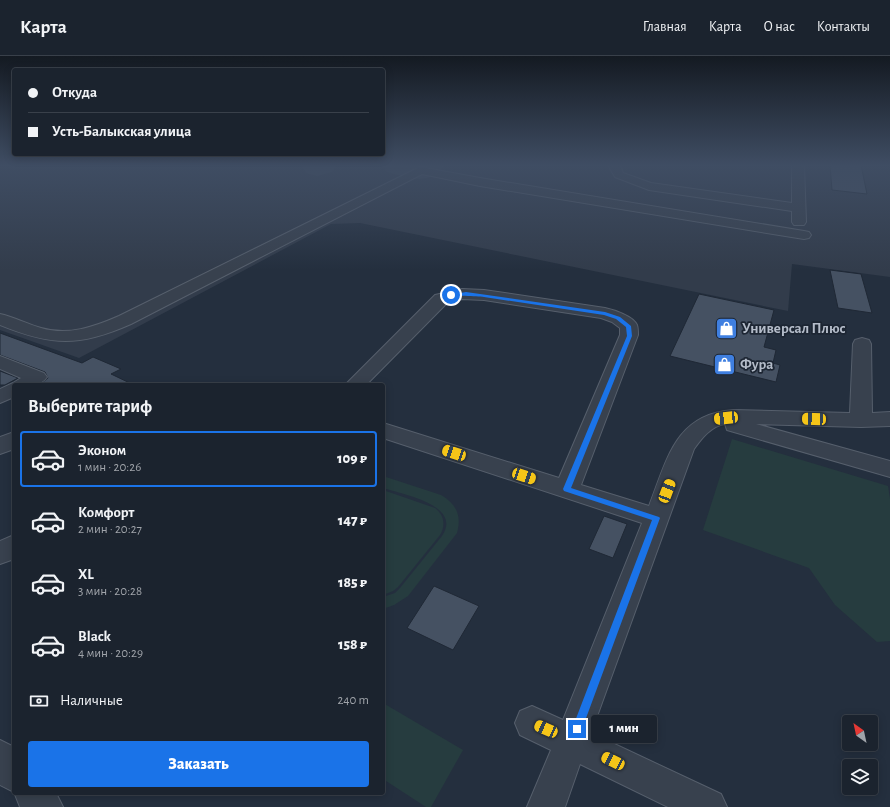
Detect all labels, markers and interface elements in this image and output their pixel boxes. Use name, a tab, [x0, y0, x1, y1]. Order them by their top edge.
text: Карта	[20, 18, 67, 37]
text: Главная	[643, 20, 687, 34]
text: Карта	[709, 20, 742, 34]
text: О нас	[764, 20, 795, 34]
text: Контакты	[817, 20, 870, 34]
text: Откуда	[52, 85, 97, 100]
text: Усть-Балыкская улица	[52, 124, 191, 139]
route start	[442, 286, 460, 304]
shop icon: Универсал Плюс	[713, 315, 739, 341]
place label: Универсал Плюс	[742, 321, 846, 336]
shop icon: Фура	[711, 351, 737, 377]
place label: Фура	[740, 357, 773, 372]
text: Выберите тариф	[28, 398, 152, 416]
car	[713, 411, 739, 425]
car	[802, 413, 826, 425]
icon: car	[30, 441, 66, 477]
text: Эконом	[78, 443, 126, 458]
car	[441, 444, 467, 462]
text: 109 ₽	[337, 451, 367, 466]
text: 1 мин · 20:26	[78, 461, 141, 474]
car	[511, 467, 537, 485]
car	[657, 478, 677, 504]
icon: car	[30, 503, 66, 539]
text: Комфорт	[78, 505, 134, 520]
text: 147 ₽	[338, 513, 367, 528]
text: 2 мин · 20:27	[78, 523, 142, 536]
icon: car	[30, 565, 66, 601]
text: XL	[78, 567, 94, 582]
text: 185 ₽	[338, 575, 367, 590]
text: 3 мин · 20:28	[78, 585, 142, 598]
icon: car	[30, 627, 66, 663]
text: Black	[78, 629, 111, 644]
text: 158 ₽	[338, 637, 367, 652]
text: 4 мин · 20:29	[78, 647, 143, 660]
icon: cash	[28, 690, 50, 712]
text: Наличные	[60, 693, 123, 708]
text: 240 m	[337, 694, 369, 707]
callout: 1 мин	[591, 715, 657, 743]
north arrow	[842, 715, 878, 751]
map controls	[842, 715, 878, 795]
car	[533, 719, 559, 739]
route end	[568, 720, 586, 738]
text: 1 мин	[609, 722, 639, 735]
button: Заказать	[28, 741, 369, 787]
car	[600, 750, 626, 772]
button: layers	[842, 759, 878, 795]

